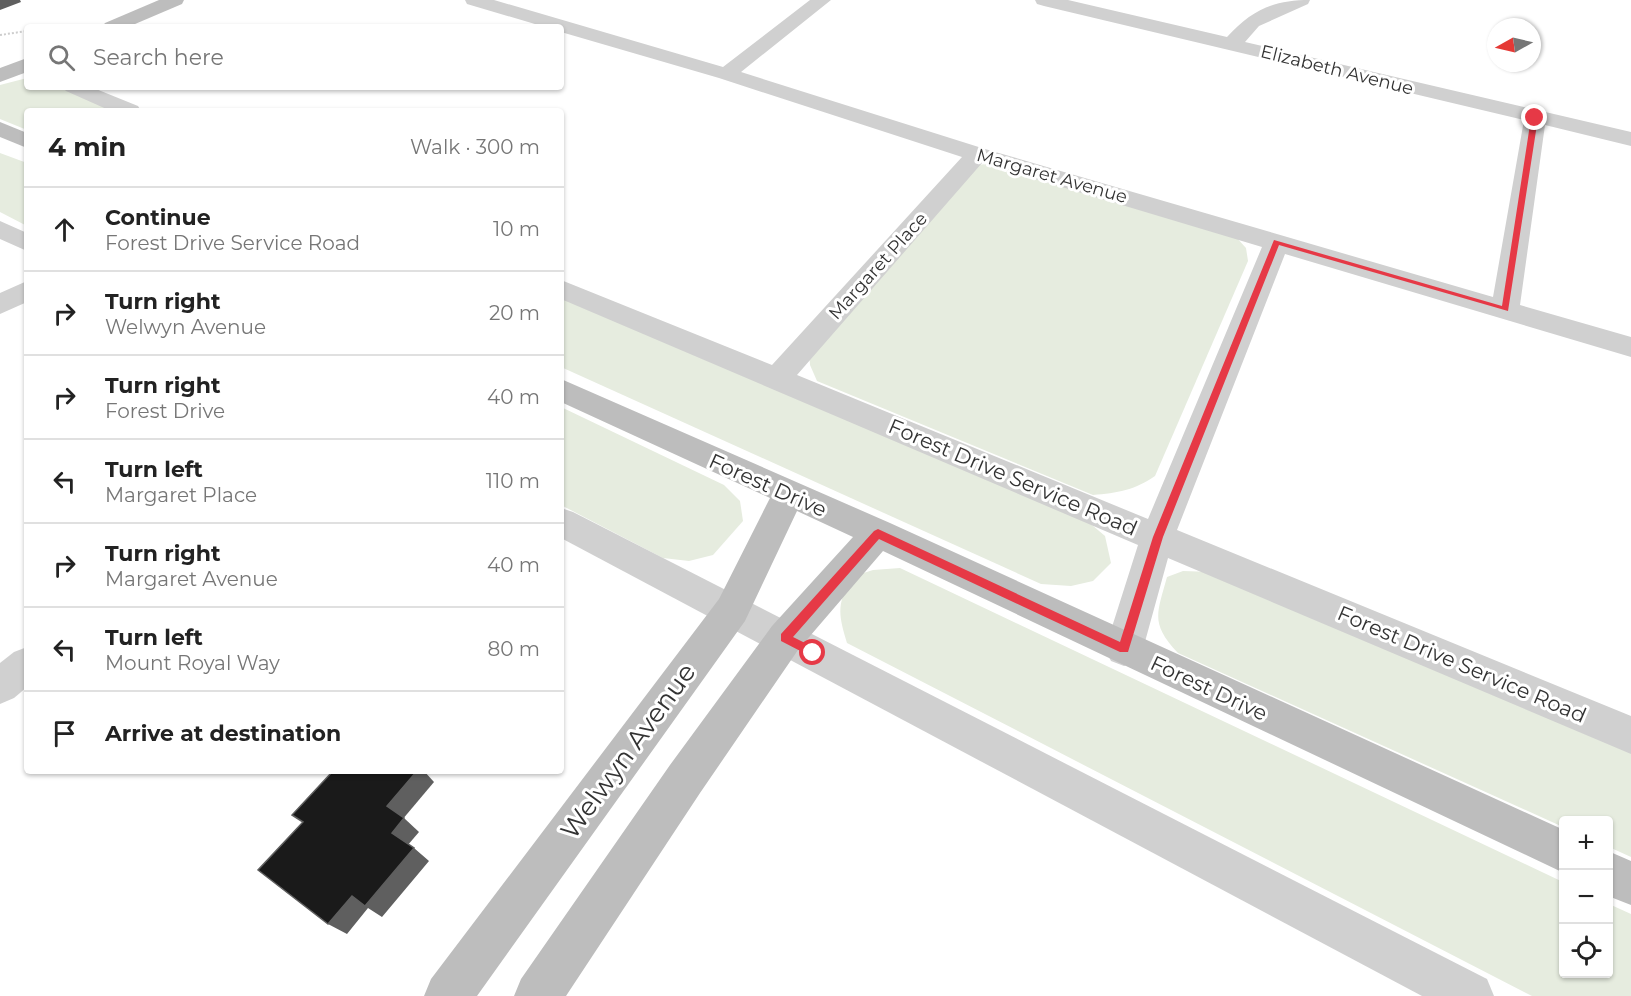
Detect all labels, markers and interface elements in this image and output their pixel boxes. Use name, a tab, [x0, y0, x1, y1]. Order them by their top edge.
north arrow	[1487, 18, 1541, 72]
search box	[24, 24, 564, 90]
street label: Elizabeth Avenue	[1258, 40, 1416, 100]
icon: search	[45, 41, 78, 74]
text: Search here	[93, 44, 224, 71]
route end	[1521, 104, 1547, 130]
text: 4 min	[48, 131, 126, 163]
text: Walk · 300 m	[410, 135, 540, 159]
street label: Margaret Avenue	[974, 144, 1130, 208]
text: Continue	[105, 204, 211, 231]
street label: Margaret Place	[824, 208, 932, 324]
icon: ahead	[48, 213, 81, 246]
text: 10 m	[493, 217, 540, 241]
text: Forest Drive Service Road	[105, 231, 360, 255]
text: Turn right	[105, 288, 220, 315]
icon: right	[48, 297, 81, 330]
text: 20 m	[489, 301, 540, 325]
text: Welwyn Avenue	[105, 315, 266, 339]
text: Turn right	[105, 372, 220, 399]
icon: right	[48, 381, 81, 414]
text: 40 m	[487, 385, 540, 409]
text: Forest Drive	[105, 399, 225, 423]
street label: Forest Drive Service Road	[885, 413, 1141, 541]
street label: Forest Drive	[705, 448, 831, 522]
text: Turn left	[105, 456, 203, 483]
icon: left	[48, 465, 81, 498]
text: 110 m	[486, 469, 540, 493]
text: Margaret Place	[105, 483, 257, 507]
text: Turn right	[105, 540, 220, 567]
icon: right	[48, 549, 81, 582]
text: 40 m	[487, 553, 540, 577]
text: Margaret Avenue	[105, 567, 278, 591]
street label: Forest Drive Service Road	[1334, 600, 1590, 728]
text: Turn left	[105, 624, 203, 651]
icon: left	[48, 633, 81, 666]
text: 80 m	[488, 637, 540, 661]
route start	[799, 639, 825, 665]
street label: Forest Drive	[1147, 650, 1271, 726]
text: Mount Royal Way	[105, 651, 280, 675]
street label: Welwyn Avenue	[553, 657, 703, 845]
icon: arrive	[48, 717, 81, 750]
text: Arrive at destination	[105, 720, 341, 747]
map controls	[1559, 816, 1613, 978]
button: +	[1559, 816, 1613, 870]
button: −	[1559, 870, 1613, 924]
button: locate	[1559, 924, 1613, 978]

